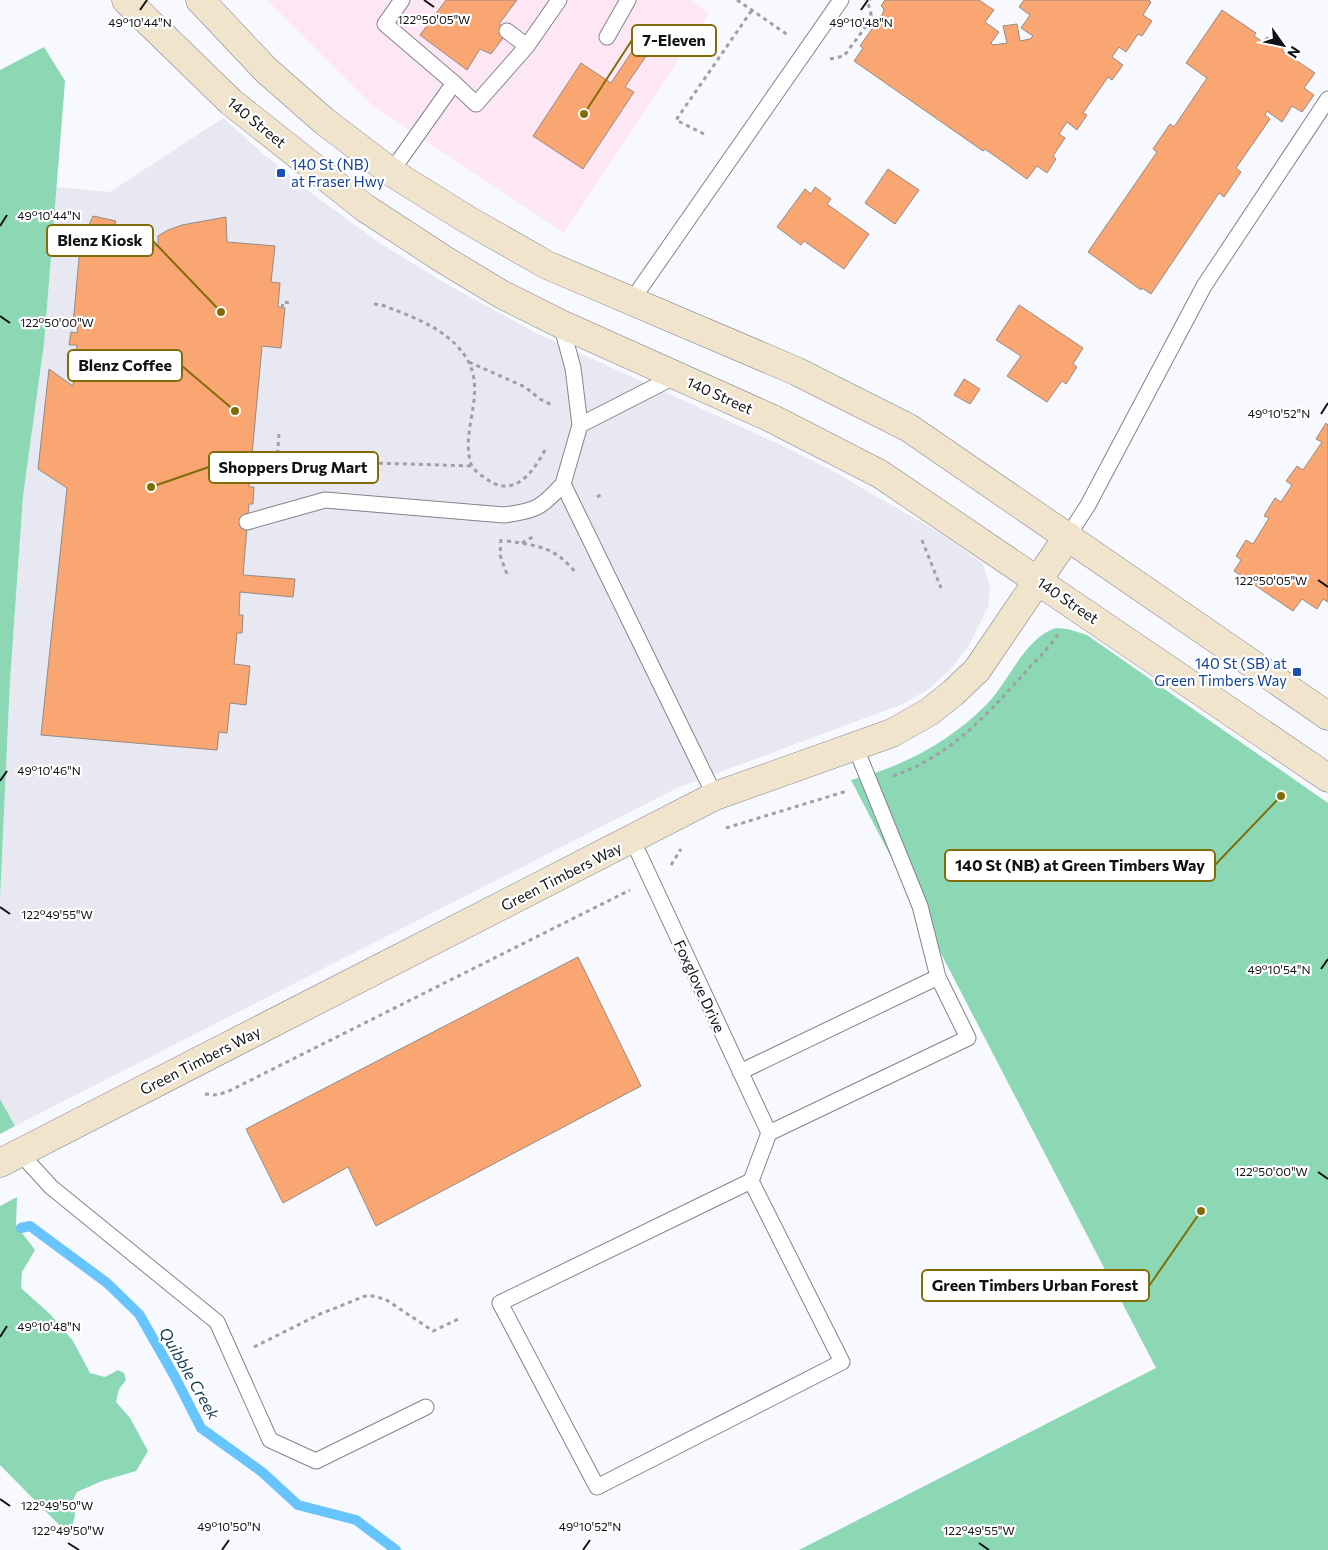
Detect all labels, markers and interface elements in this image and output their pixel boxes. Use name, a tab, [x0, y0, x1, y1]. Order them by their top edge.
text: 122°50'05"W	[398, 12, 470, 26]
text: 49°10'44"N	[108, 15, 172, 29]
text: 49°10'48"N	[829, 15, 893, 29]
north arrow	[1258, 20, 1308, 70]
callout: 7-Eleven	[632, 25, 716, 56]
text: 7-Eleven	[642, 30, 706, 49]
text: N	[1284, 43, 1304, 61]
street label: 140 Street	[224, 93, 290, 151]
place label: 140 St (NB) at Fraser Hwy	[291, 155, 385, 190]
marker: 140 St (NB) at Fraser Hwy	[275, 167, 287, 179]
text: 49°10'44"N	[17, 208, 81, 222]
callout: Blenz Kiosk	[47, 225, 153, 256]
text: Blenz Kiosk	[57, 230, 144, 249]
text: 122°50'00"W	[20, 315, 94, 329]
callout: Blenz Coffee	[68, 350, 182, 381]
text: Blenz Coffee	[78, 355, 172, 374]
street label: 140 Street	[684, 372, 756, 418]
text: 49°10'52"N	[1248, 406, 1310, 420]
callout: Shoppers Drug Mart	[209, 452, 378, 483]
text: Shoppers Drug Mart	[218, 457, 368, 476]
street label: 140 Street	[1034, 573, 1102, 627]
text: 122°50'05"W	[1235, 573, 1307, 587]
place label: 140 St (SB) at Green Timbers Way	[1154, 654, 1287, 689]
marker: 140 St (SB) at Green Timbers Way	[1291, 666, 1303, 678]
text: 49°10'46"N	[17, 763, 81, 777]
street label: Green Timbers Way	[498, 838, 624, 914]
callout: 140 St (NB) at Green Timbers Way	[945, 850, 1215, 881]
text: 140 St (NB) at Green Timbers Way	[955, 855, 1205, 874]
text: 122°49'55"W	[21, 907, 93, 921]
street label: Foxglove Drive	[671, 937, 729, 1035]
text: 49°10'54"N	[1247, 962, 1311, 976]
street label: Green Timbers Way	[137, 1022, 263, 1098]
text: 122°50'00"W	[1234, 1164, 1308, 1178]
callout: Green Timbers Urban Forest	[922, 1270, 1149, 1301]
text: Green Timbers Urban Forest	[932, 1275, 1139, 1294]
text: 49°10'48"N	[17, 1319, 81, 1333]
water label: Quibble Creek	[156, 1324, 224, 1423]
text: 122°49'50"W	[21, 1498, 93, 1512]
text: 49°10'50"N	[197, 1519, 261, 1533]
text: 49°10'52"N	[559, 1519, 621, 1533]
text: 122°49'50"W	[32, 1523, 104, 1537]
text: 122°49'55"W	[943, 1523, 1015, 1537]

